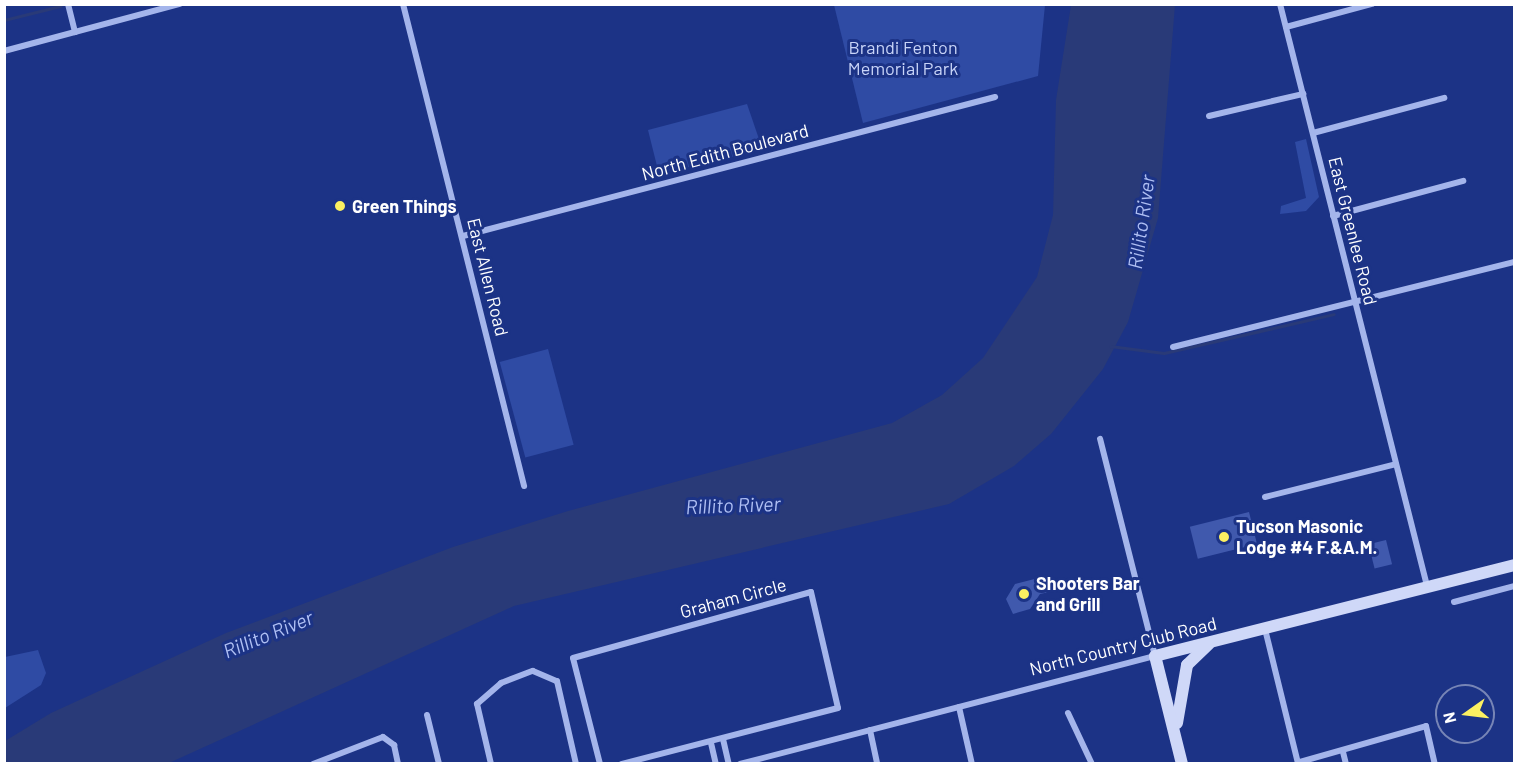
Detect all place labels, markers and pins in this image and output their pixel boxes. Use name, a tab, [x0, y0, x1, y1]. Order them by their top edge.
place label: Green Things	[352, 195, 457, 217]
marker: Green Things	[333, 199, 347, 213]
place label: Tucson Masonic Lodge #4 F.&A.M.	[1236, 516, 1377, 558]
marker: Tucson Masonic Lodge #4 F.&A.M.	[1217, 530, 1231, 544]
place label: Shooters Bar and Grill	[1036, 573, 1140, 616]
marker: Shooters Bar and Grill	[1017, 587, 1031, 601]

